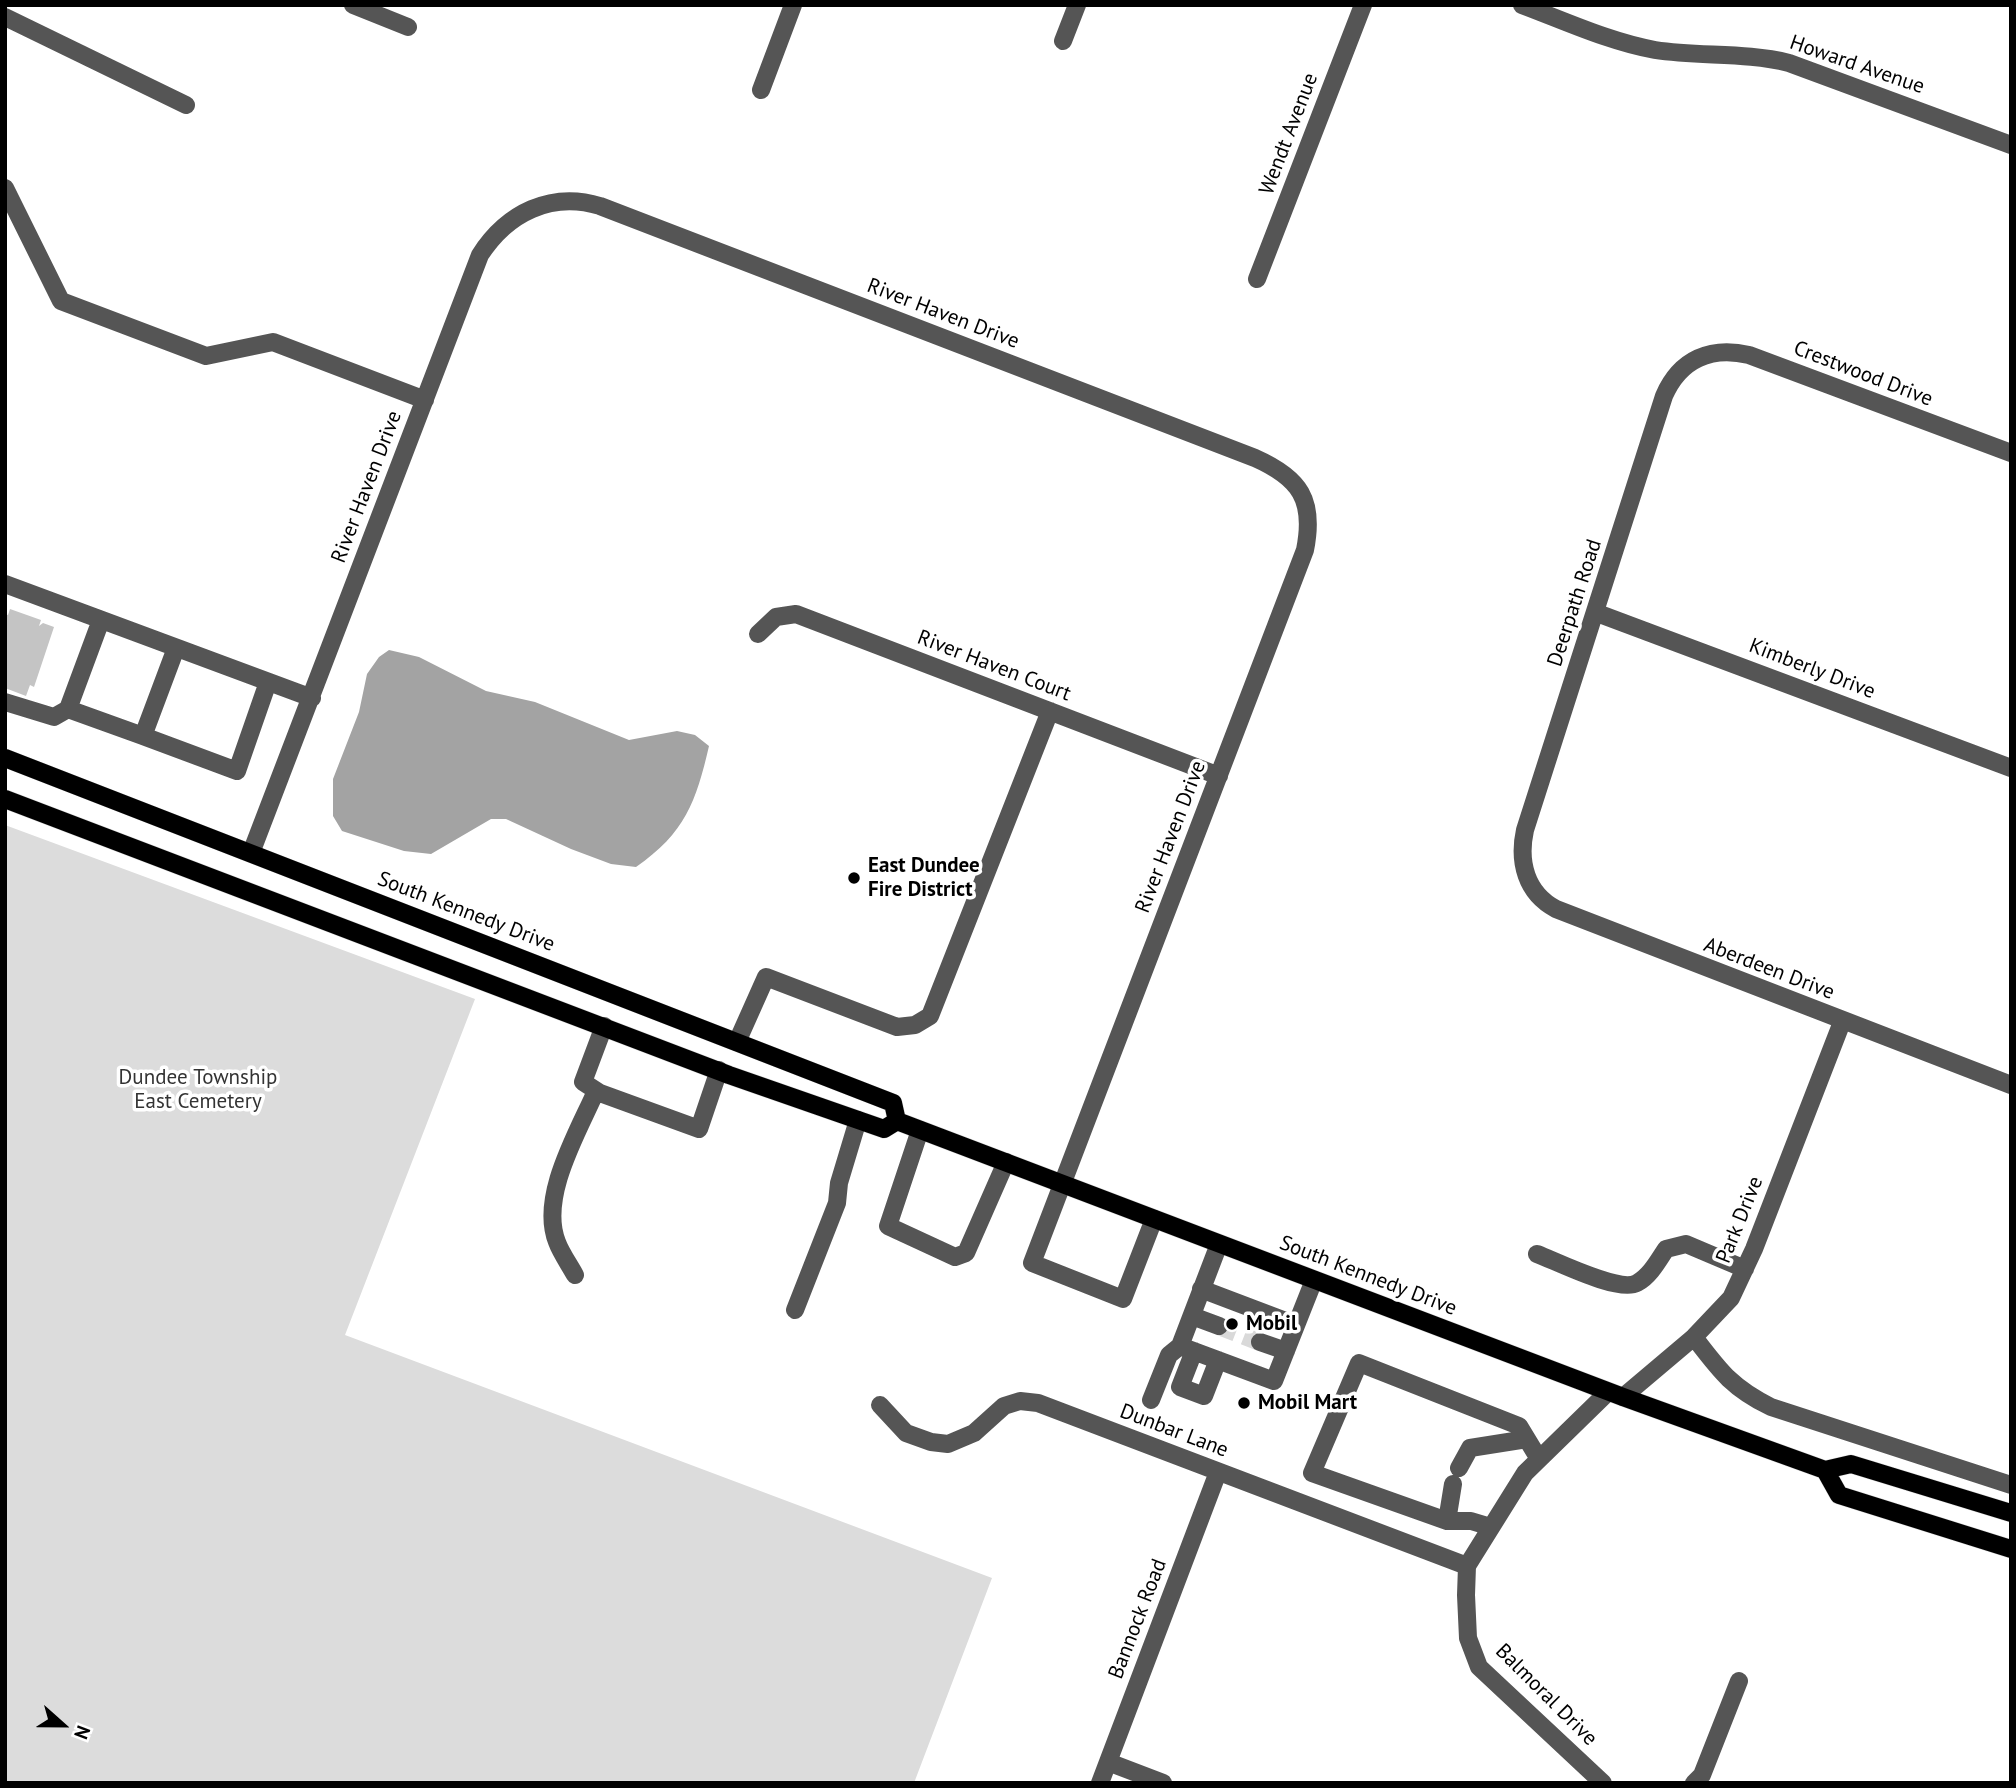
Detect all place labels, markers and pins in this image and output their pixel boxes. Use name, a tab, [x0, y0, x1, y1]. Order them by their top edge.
place label: East Dundee Fire District	[868, 853, 980, 903]
marker: East Dundee Fire District	[846, 870, 862, 886]
place label: Mobil	[1246, 1311, 1297, 1337]
marker: Mobil	[1224, 1316, 1240, 1332]
place label: Mobil Mart	[1258, 1390, 1357, 1416]
marker: Mobil Mart	[1236, 1395, 1252, 1411]

